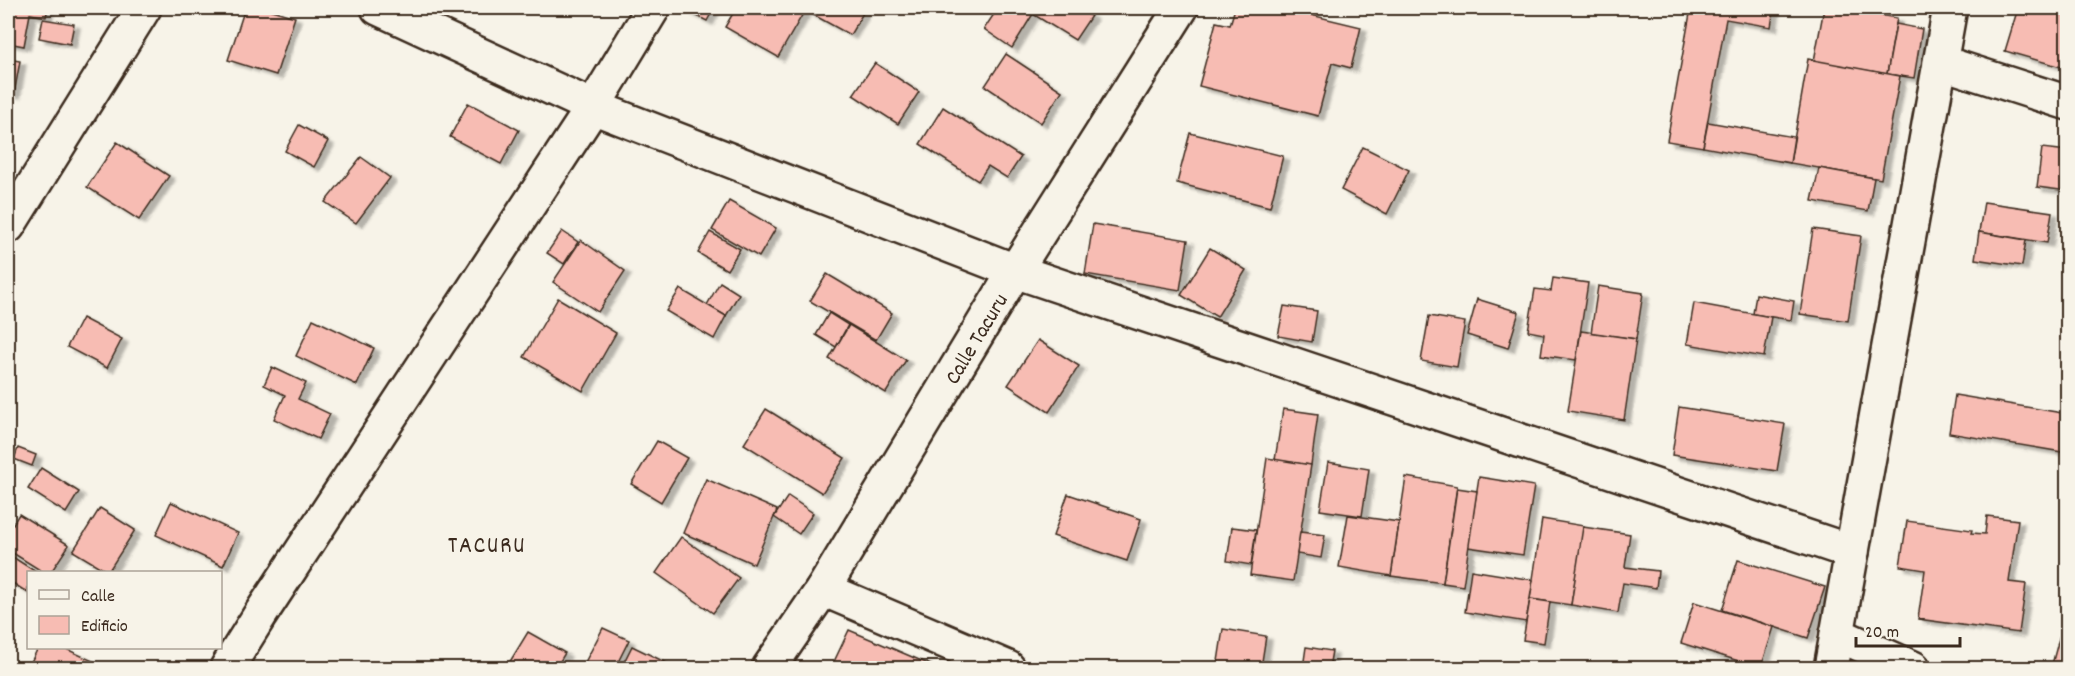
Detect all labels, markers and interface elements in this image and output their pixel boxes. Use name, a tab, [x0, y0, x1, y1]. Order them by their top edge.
street label: Calle Tacuru	[939, 288, 1017, 391]
district label: TACURU	[448, 530, 526, 564]
legend	[27, 571, 222, 649]
text: Calle	[81, 585, 115, 610]
scale bar	[1856, 610, 1960, 648]
text: Edificio	[81, 615, 128, 640]
text: 20 m	[1865, 621, 1899, 646]

